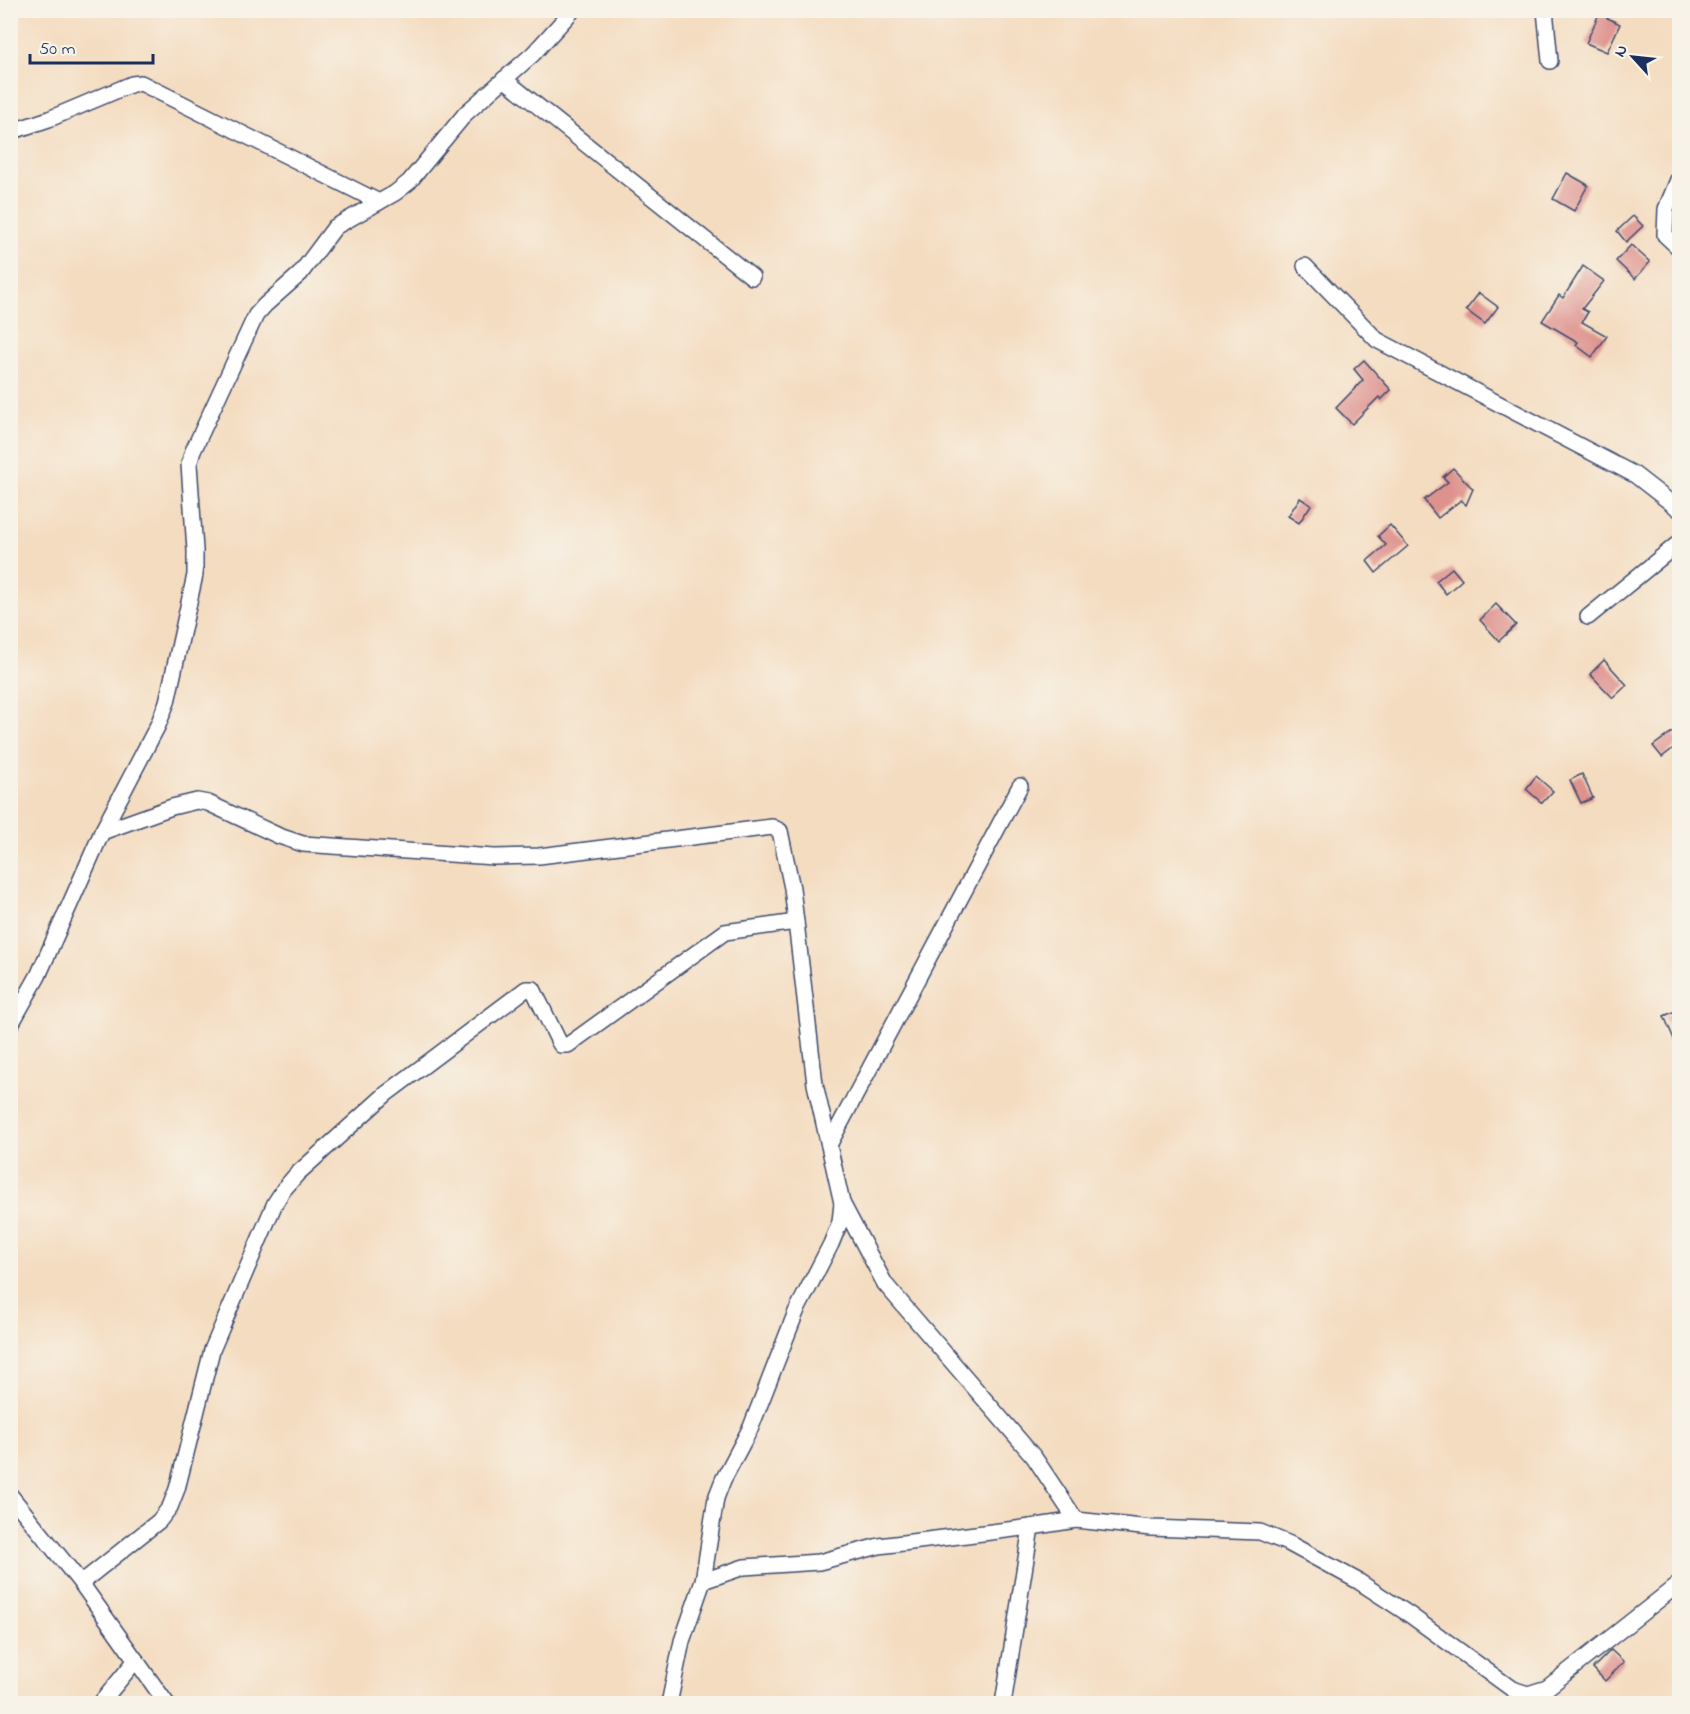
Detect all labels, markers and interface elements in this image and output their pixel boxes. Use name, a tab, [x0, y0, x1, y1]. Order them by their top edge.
scale bar	[30, 27, 153, 65]
north arrow	[1603, 27, 1663, 87]
text: 50 m	[39, 37, 76, 63]
text: N	[1608, 41, 1635, 61]

